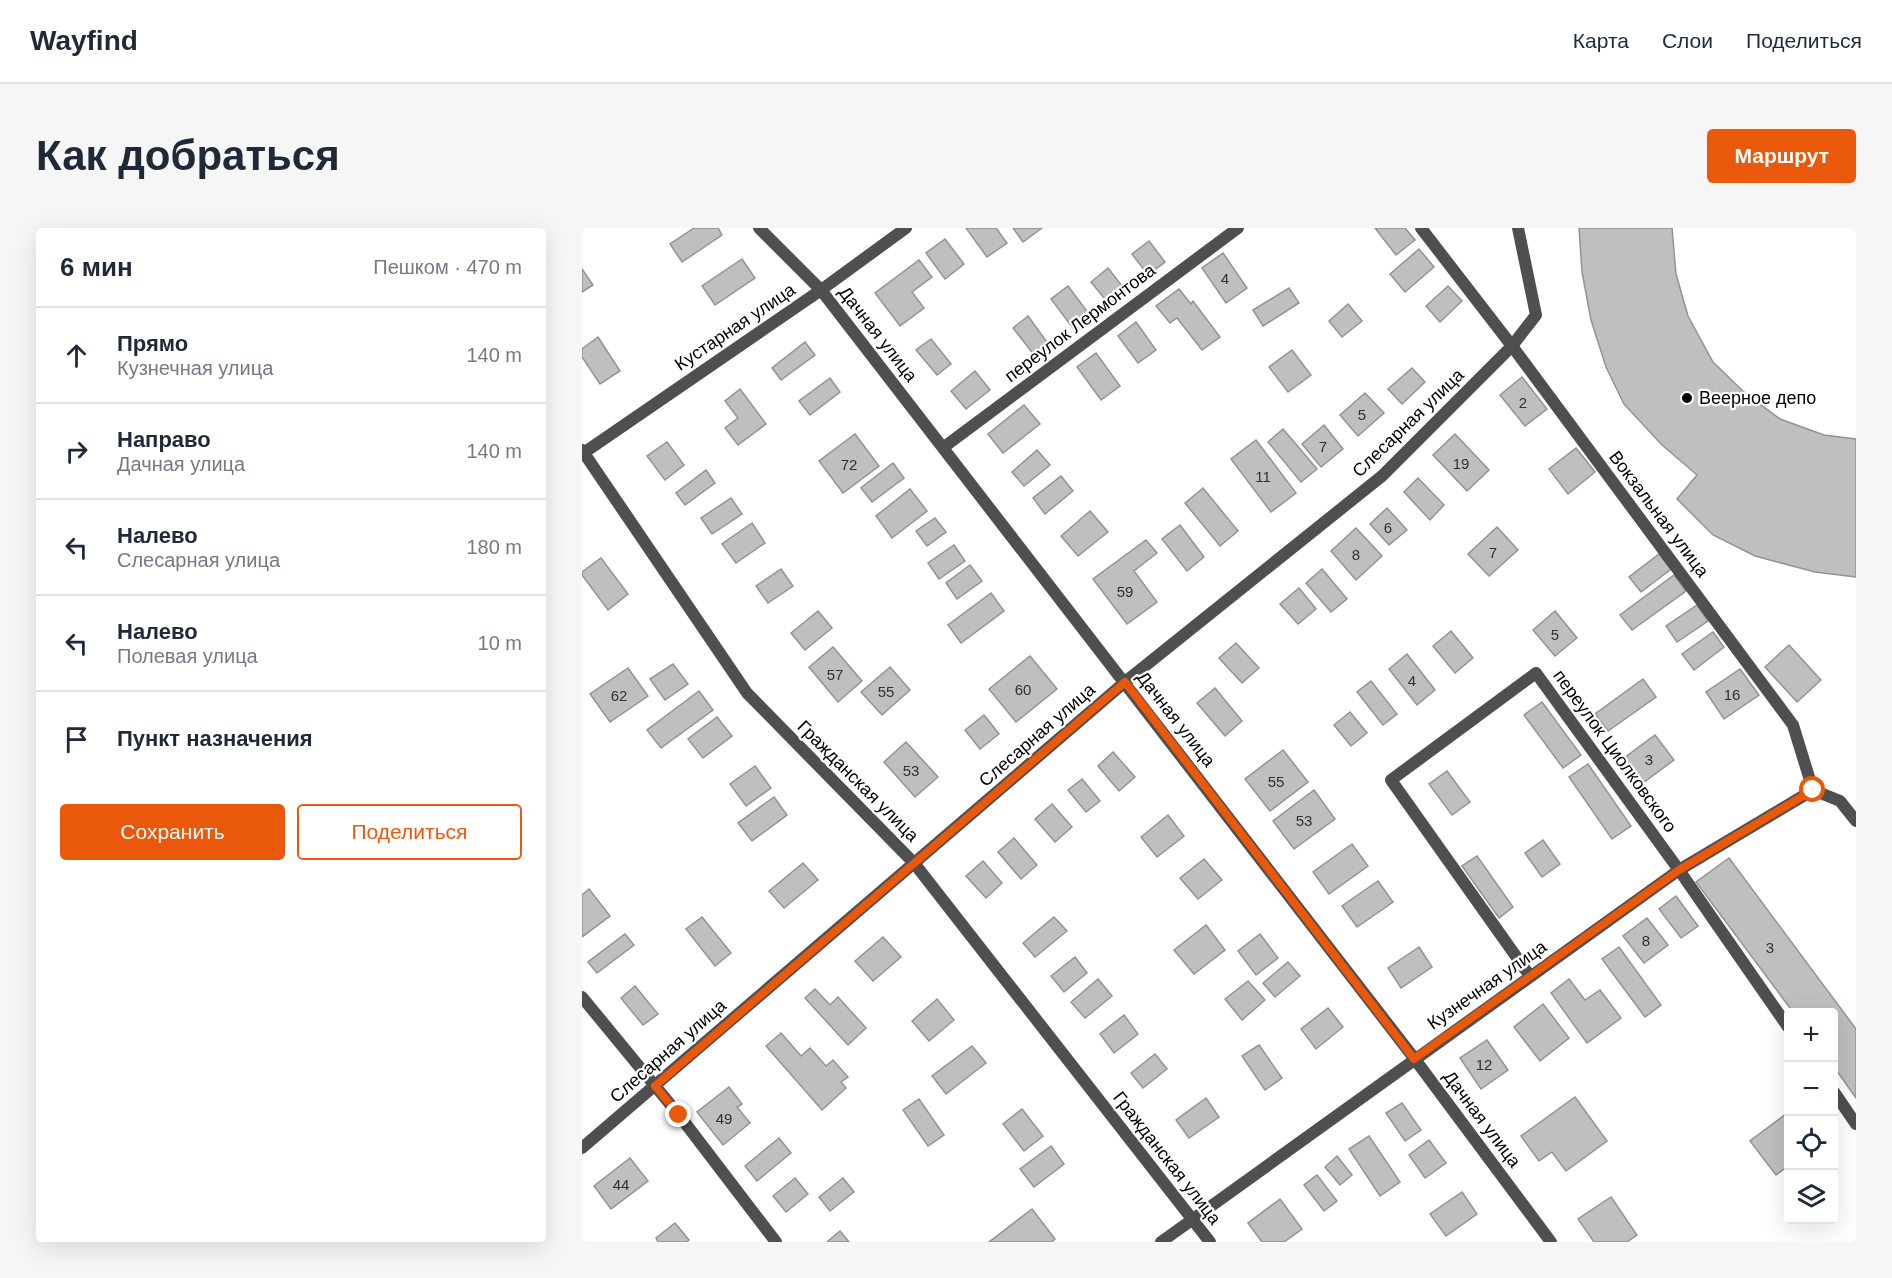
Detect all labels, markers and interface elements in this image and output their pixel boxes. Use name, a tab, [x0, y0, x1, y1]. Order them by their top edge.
text: Wayfind	[30, 25, 138, 56]
text: Карта	[1573, 29, 1629, 52]
text: Слои	[1662, 29, 1713, 52]
text: Поделиться	[1746, 29, 1862, 52]
button: Маршрут	[1707, 129, 1856, 183]
text: Как добраться	[36, 132, 340, 179]
text: 6 мин	[60, 252, 133, 282]
text: Пешком · 470 m	[373, 256, 522, 278]
street label: переулок Лермонтова	[1001, 259, 1160, 386]
house number: 4	[1221, 270, 1229, 287]
street label: Кустарная улица	[671, 279, 800, 375]
street label: Дачная улица	[835, 282, 922, 386]
text: Прямо	[117, 331, 188, 356]
icon: ahead	[60, 339, 93, 372]
text: 140 m	[466, 344, 522, 366]
text: Кузнечная улица	[117, 357, 273, 379]
street label: Слесарная улица	[1348, 364, 1468, 481]
place label: Веерное депо	[1699, 388, 1816, 408]
marker: Веерное депо	[1680, 391, 1694, 405]
house number: 2	[1519, 394, 1527, 411]
house number: 5	[1358, 406, 1366, 423]
text: Направо	[117, 427, 211, 452]
icon: right	[60, 435, 93, 468]
house number: 7	[1319, 438, 1327, 455]
text: 140 m	[466, 440, 522, 462]
street label: Вокзальная улица	[1605, 447, 1713, 582]
text: Дачная улица	[117, 453, 245, 475]
house number: 19	[1453, 455, 1469, 472]
house number: 72	[841, 456, 857, 473]
house number: 11	[1255, 468, 1271, 485]
house number: 6	[1384, 519, 1392, 536]
text: Налево	[117, 523, 198, 548]
icon: left	[60, 531, 93, 564]
text: 180 m	[466, 536, 522, 558]
house number: 7	[1489, 544, 1497, 561]
house number: 8	[1352, 546, 1360, 563]
text: Слесарная улица	[117, 549, 280, 571]
house number: 59	[1117, 583, 1133, 600]
text: Налево	[117, 619, 198, 644]
house number: 5	[1551, 626, 1559, 643]
icon: left	[60, 627, 93, 660]
text: 10 m	[478, 632, 522, 654]
text: Полевая улица	[117, 645, 258, 667]
house number: 57	[827, 666, 843, 683]
street label: переулок Циолковского	[1549, 666, 1681, 836]
street label: Дачная улица	[1133, 667, 1220, 771]
house number: 4	[1408, 672, 1416, 689]
street label: Слесарная улица	[975, 679, 1100, 791]
house number: 60	[1015, 681, 1031, 698]
house number: 55	[878, 683, 894, 700]
house number: 16	[1724, 686, 1740, 703]
house number: 62	[611, 687, 627, 704]
street label: Гражданская улица	[793, 716, 923, 846]
icon: arrive	[60, 723, 93, 756]
text: Пункт назначения	[117, 726, 313, 751]
house number: 3	[1645, 751, 1653, 768]
house number: 53	[903, 762, 919, 779]
house number: 55	[1268, 773, 1284, 790]
route start	[1799, 776, 1825, 802]
button: Сохранить	[60, 804, 285, 860]
button: Поделиться	[297, 804, 522, 860]
house number: 53	[1296, 812, 1312, 829]
house number: 8	[1642, 932, 1650, 949]
street label: Кузнечная улица	[1424, 936, 1551, 1034]
house number: 3	[1766, 939, 1774, 956]
street label: Слесарная улица	[606, 995, 731, 1107]
map controls	[1784, 1008, 1838, 1224]
button: +	[1784, 1008, 1838, 1062]
house number: 12	[1476, 1056, 1492, 1073]
button: −	[1784, 1062, 1838, 1116]
street label: Дачная улица	[1439, 1067, 1525, 1172]
street label: Гражданская улица	[1109, 1088, 1226, 1229]
route end	[665, 1101, 691, 1127]
house number: 49	[716, 1110, 732, 1127]
button: locate	[1784, 1116, 1838, 1170]
button: layers	[1784, 1170, 1838, 1224]
house number: 44	[613, 1176, 629, 1193]

